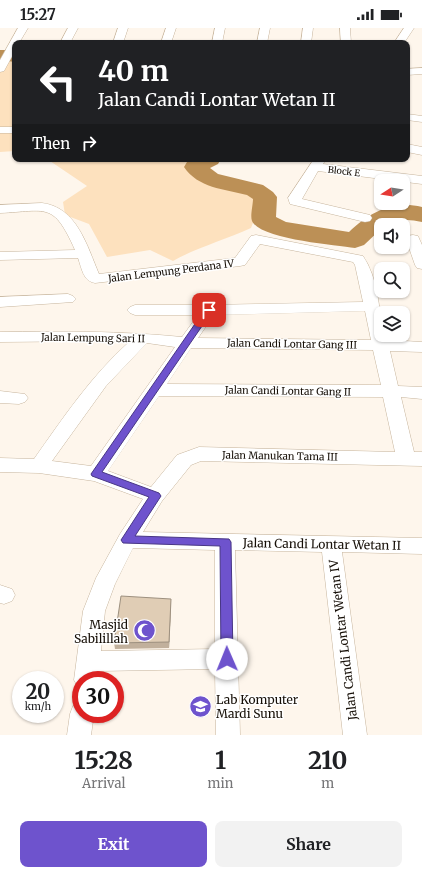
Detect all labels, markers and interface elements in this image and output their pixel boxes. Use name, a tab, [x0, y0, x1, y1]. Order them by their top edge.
text: 15:27	[20, 5, 56, 24]
text: 40 m	[98, 53, 169, 89]
icon: left	[32, 56, 84, 108]
text: Jalan Candi Lontar Wetan II	[98, 88, 335, 111]
icon: right	[78, 132, 100, 154]
text: Then	[32, 134, 70, 153]
street label: Block E	[327, 164, 361, 178]
north arrow	[374, 174, 410, 210]
map controls	[374, 174, 410, 342]
button: sound	[374, 218, 410, 254]
street label: Jalan Lempung Perdana IV	[106, 257, 235, 285]
button: search	[374, 262, 410, 298]
pin	[192, 293, 226, 327]
icon: arrive	[198, 299, 220, 321]
button: layers	[374, 306, 410, 342]
street label: Jalan Lempung Sari II	[40, 331, 145, 345]
street label: Jalan Candi Lontar Gang III	[226, 336, 357, 352]
street label: Jalan Candi Lontar Gang II	[224, 383, 352, 399]
street label: Jalan Manukan Tama III	[221, 448, 338, 464]
street label: Jalan Candi Lontar Wetan II	[242, 535, 401, 553]
street label: Jalan Candi Lontar Wetan IV	[326, 558, 360, 722]
place label: Masjid Sabilillah	[74, 617, 128, 646]
mosque icon: Masjid Sabilillah	[131, 618, 157, 644]
position arrow	[206, 638, 248, 680]
speed limit sign: 30	[72, 671, 124, 723]
text: 20	[26, 679, 50, 704]
place label: Lab Komputer Mardi Sunu	[216, 692, 299, 721]
school or university icon: Lab Komputer Mardi Sunu	[187, 693, 213, 719]
text: km/h	[25, 700, 51, 713]
text: 15:28	[75, 745, 133, 776]
text: 1	[215, 745, 226, 776]
text: 210	[308, 745, 347, 776]
text: Arrival	[82, 775, 126, 792]
text: min	[208, 775, 233, 792]
text: m	[321, 775, 334, 792]
button: Exit	[20, 821, 207, 867]
button: Share	[215, 821, 402, 867]

